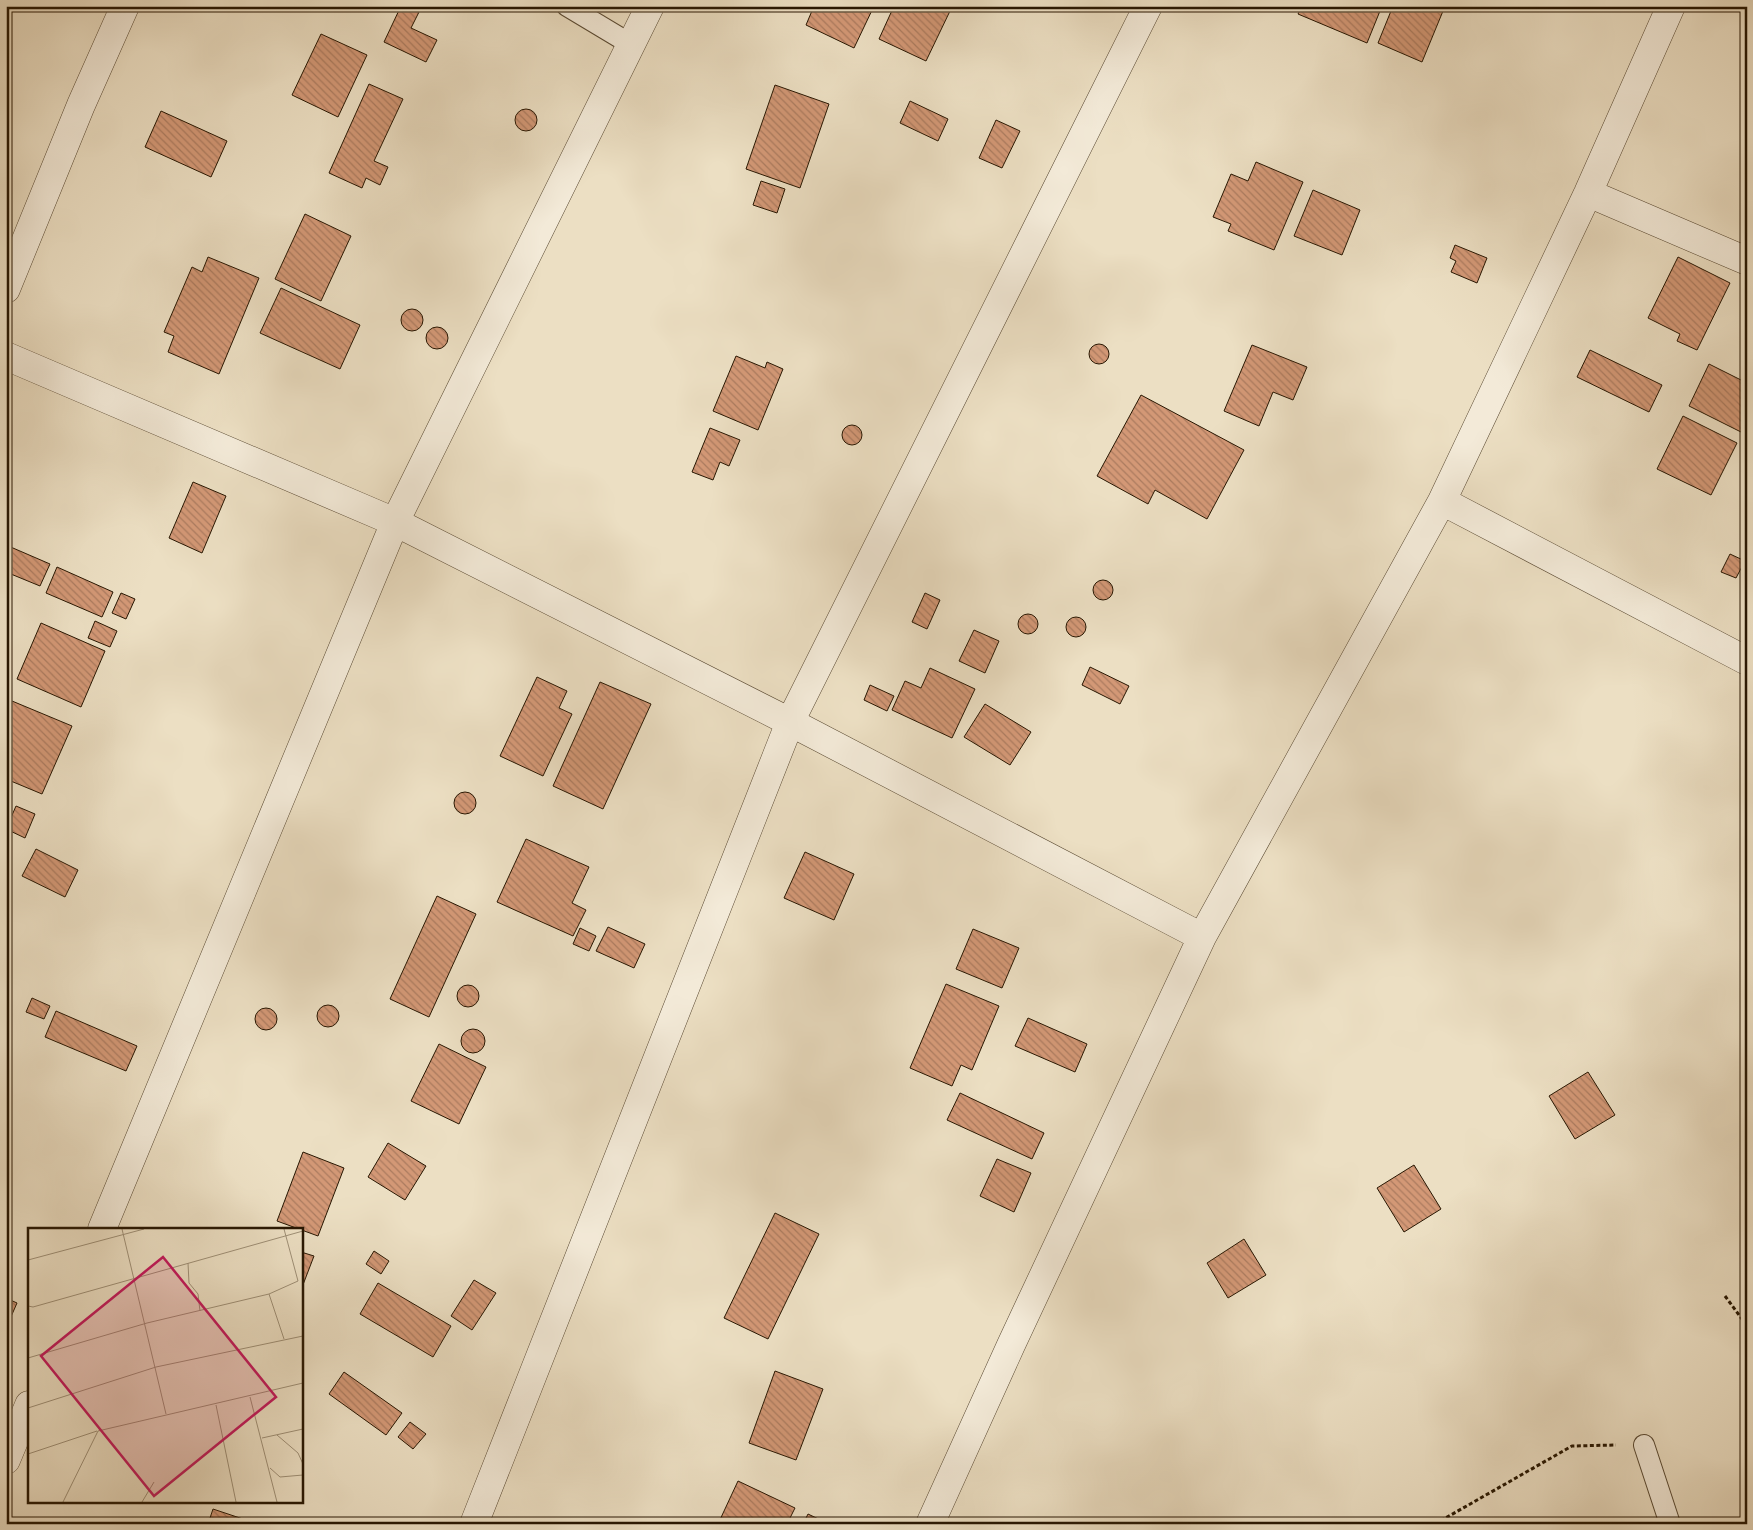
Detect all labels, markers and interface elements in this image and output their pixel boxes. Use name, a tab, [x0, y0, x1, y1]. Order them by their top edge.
inset map	[28, 1228, 302, 1502]

